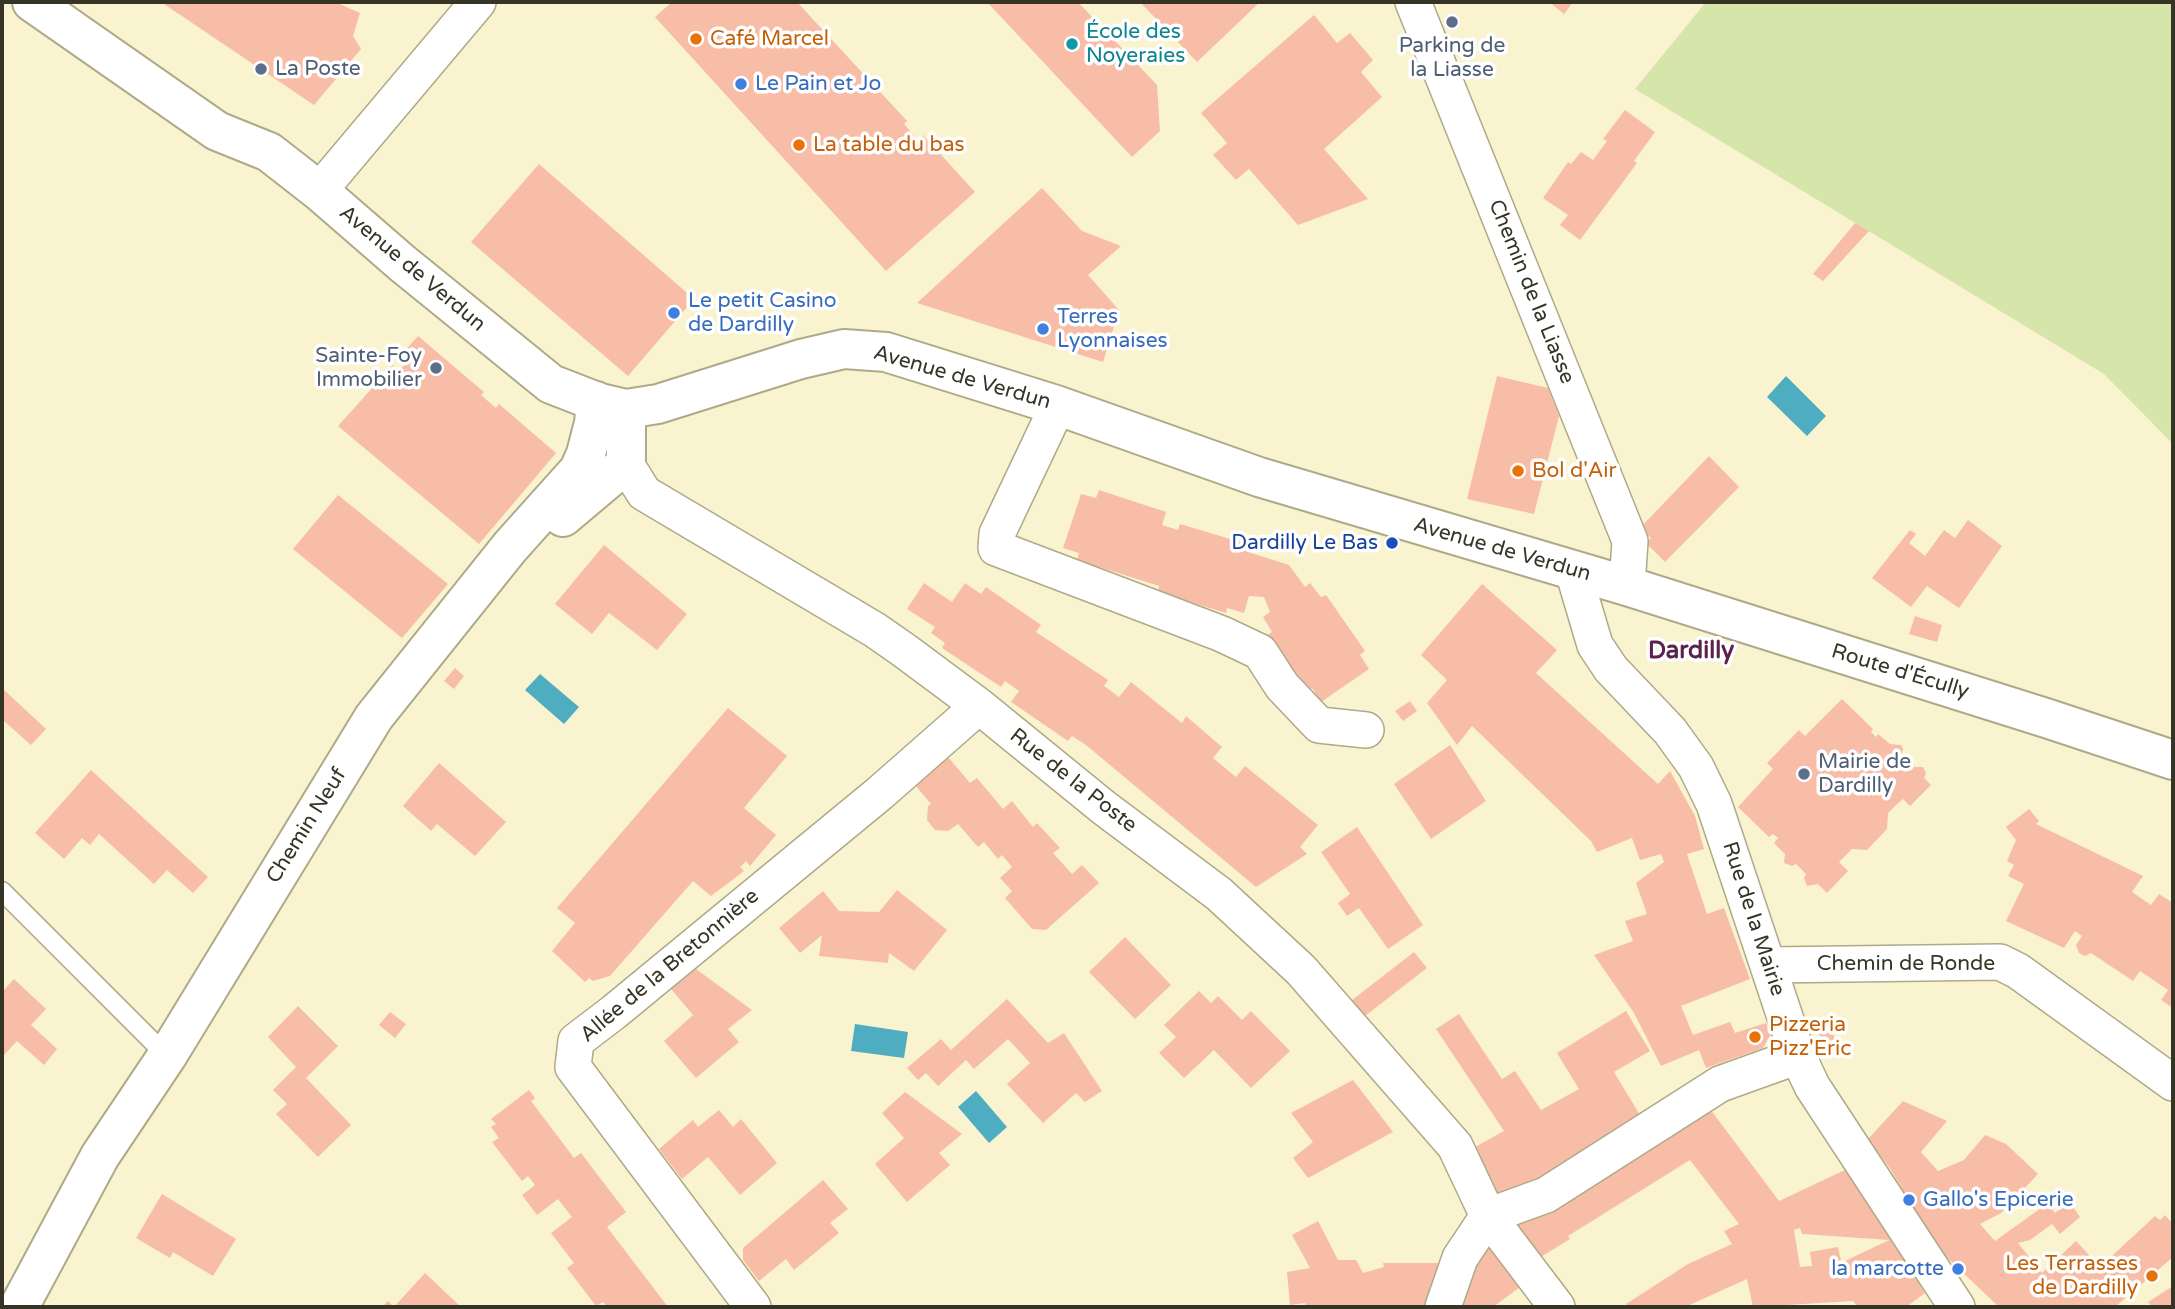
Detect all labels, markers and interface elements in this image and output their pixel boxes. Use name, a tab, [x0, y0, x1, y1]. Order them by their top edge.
marker: Parking de la Liasse	[1444, 14, 1460, 30]
place label: École des Noyeraies	[1086, 19, 1185, 69]
place label: Café Marcel	[710, 26, 829, 52]
marker: Café Marcel	[688, 31, 704, 47]
place label: Parking de la Liasse	[1399, 33, 1505, 83]
marker: École des Noyeraies	[1064, 36, 1080, 52]
place label: La Poste	[275, 56, 361, 82]
marker: La Poste	[253, 61, 269, 77]
place label: Le Pain et Jo	[755, 71, 881, 97]
marker: Le Pain et Jo	[733, 76, 749, 92]
place label: La table du bas	[813, 132, 965, 158]
marker: La table du bas	[791, 137, 807, 153]
street label: Chemin de la Liasse	[1483, 196, 1579, 388]
street label: Avenue de Verdun	[334, 201, 490, 337]
place label: Le petit Casino de Dardilly	[688, 288, 837, 338]
place label: Terres Lyonnaises	[1057, 304, 1168, 354]
marker: Le petit Casino de Dardilly	[666, 305, 682, 321]
marker: Terres Lyonnaises	[1035, 321, 1051, 337]
street label: Avenue de Verdun	[871, 341, 1053, 415]
place label: Sainte-Foy Immobilier	[315, 343, 422, 393]
marker: Sainte-Foy Immobilier	[428, 360, 444, 376]
place label: Bol d'Air	[1532, 458, 1617, 484]
marker: Bol d'Air	[1510, 463, 1526, 479]
street label: Avenue de Verdun	[1411, 513, 1593, 587]
place label: Dardilly Le Bas	[1231, 530, 1378, 556]
marker: Dardilly Le Bas	[1384, 535, 1400, 551]
district label: Dardilly	[1648, 638, 1734, 666]
street label: Route d'Écully	[1828, 639, 1972, 705]
street label: Rue de la Poste	[1004, 724, 1142, 838]
place label: Mairie de Dardilly	[1818, 749, 1911, 799]
street label: Chemin Neuf	[262, 764, 352, 888]
marker: Mairie de Dardilly	[1796, 766, 1812, 782]
street label: Rue de la Mairie	[1716, 839, 1790, 999]
street label: Allée de la Bretonnière	[576, 884, 764, 1048]
street label: Chemin de Ronde	[1817, 951, 1995, 977]
place label: Pizzeria Pizz'Eric	[1769, 1012, 1851, 1062]
marker: Pizzeria Pizz'Eric	[1747, 1029, 1763, 1045]
place label: Gallo's Epicerie	[1923, 1187, 2074, 1213]
marker: Gallo's Epicerie	[1901, 1192, 1917, 1208]
place label: Les Terrasses de Dardilly	[2005, 1251, 2138, 1301]
place label: la marcotte	[1831, 1256, 1944, 1282]
marker: la marcotte	[1950, 1261, 1966, 1277]
marker: Les Terrasses de Dardilly	[2144, 1268, 2160, 1284]

